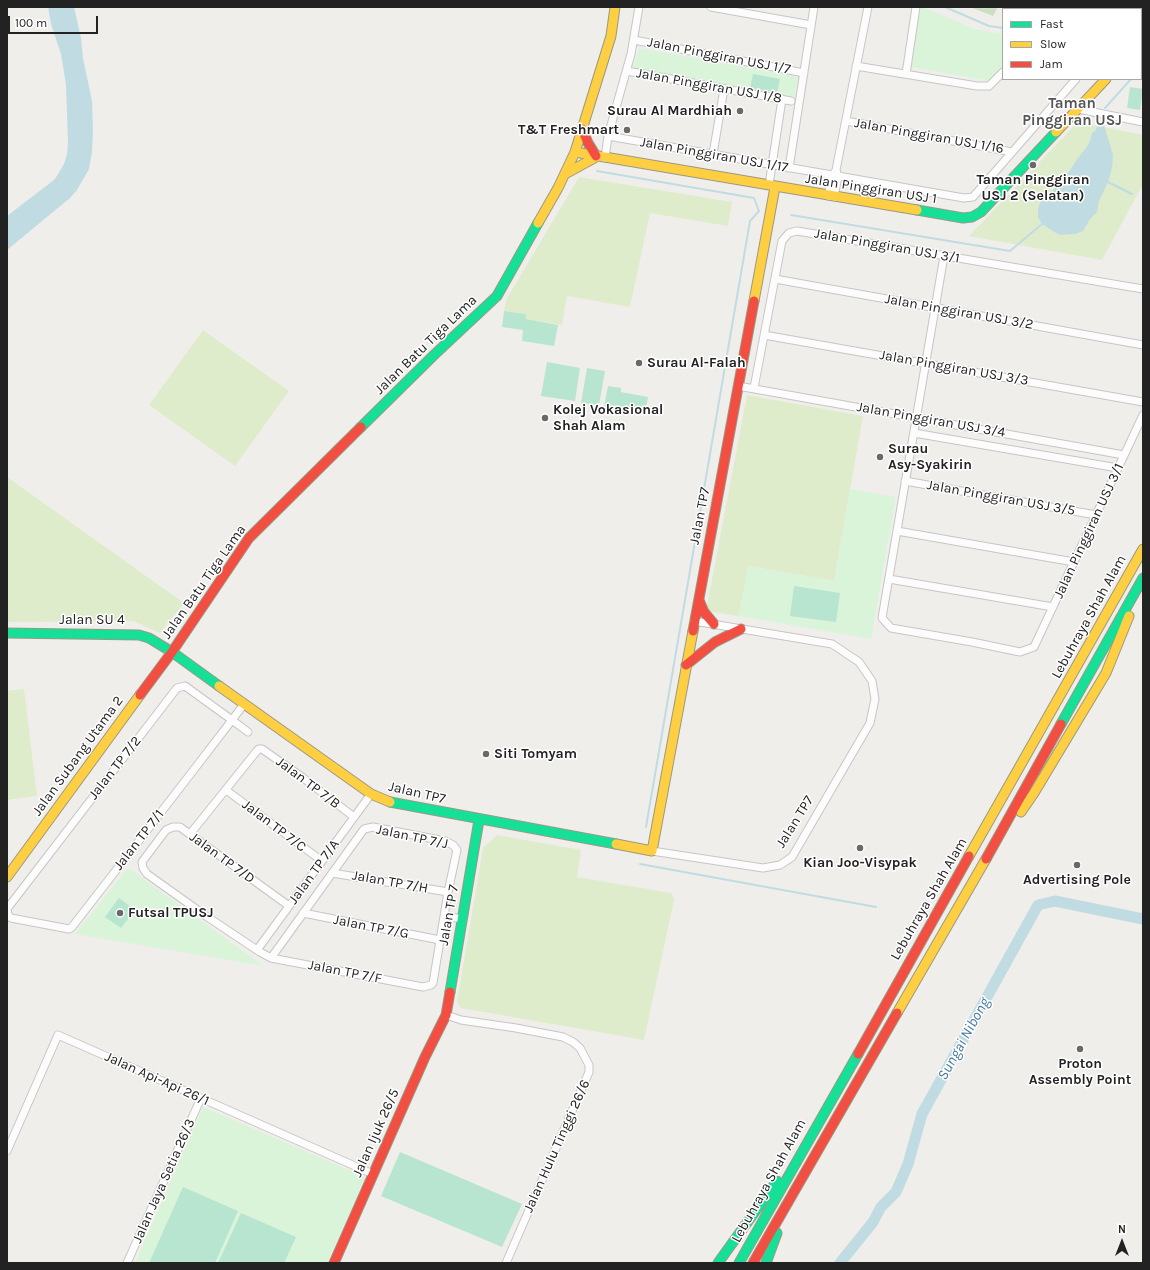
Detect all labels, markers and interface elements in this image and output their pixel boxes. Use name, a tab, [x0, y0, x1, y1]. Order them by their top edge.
scale bar	[10, 8, 100, 34]
legend	[1002, 8, 1142, 80]
text: 100 m	[15, 16, 47, 30]
text: Fast	[1040, 17, 1063, 31]
street label: Jalan Pinggiran USJ 1/7	[646, 34, 792, 78]
text: Slow	[1040, 37, 1066, 51]
text: Jam	[1040, 57, 1063, 71]
street label: Jalan Pinggiran USJ 1/8	[635, 65, 783, 107]
district label: Taman Pinggiran USJ	[1022, 95, 1122, 130]
place label: Surau Al Mardhiah	[607, 103, 732, 119]
marker: Surau Al Mardhiah	[735, 106, 745, 116]
street label: Jalan Pinggiran USJ 1/16	[853, 115, 1005, 157]
place label: T&T Freshmart	[518, 122, 619, 138]
marker: T&T Freshmart	[622, 125, 632, 135]
street label: Jalan Pinggiran USJ 1/17	[639, 134, 789, 176]
marker: Taman Pinggiran USJ 2 (Selatan)	[1028, 160, 1038, 170]
street label: Jalan Pinggiran USJ 1	[804, 170, 938, 208]
place label: Taman Pinggiran USJ 2 (Selatan)	[977, 172, 1089, 204]
street label: Jalan Pinggiran USJ 3/1	[813, 225, 961, 267]
street label: Jalan Pinggiran USJ 3/2	[883, 291, 1035, 333]
street label: Jalan Batu Tiga Lama	[371, 292, 481, 398]
street label: Jalan Pinggiran USJ 3/3	[878, 347, 1030, 389]
place label: Surau Al-Falah	[647, 355, 746, 371]
marker: Surau Al-Falah	[634, 358, 644, 368]
street label: Jalan Pinggiran USJ 3/4	[856, 399, 1006, 441]
place label: Kolej Vokasional Shah Alam	[553, 402, 663, 434]
marker: Kolej Vokasional Shah Alam	[540, 413, 550, 423]
place label: Surau Asy-Syakirin	[888, 441, 972, 474]
marker: Surau Asy-Syakirin	[875, 452, 885, 462]
street label: Jalan Pinggiran USJ 3/1	[1050, 461, 1128, 601]
street label: Jalan Pinggiran USJ 3/5	[925, 477, 1077, 519]
street label: Jalan TP7	[686, 486, 714, 546]
street label: Jalan Batu Tiga Lama	[158, 522, 250, 642]
street label: Lebuhraya Shah Alam	[1048, 552, 1130, 682]
street label: Jalan SU 4	[59, 612, 125, 628]
street label: Jalan Subang Utama 2	[29, 693, 127, 819]
street label: Jalan TP 7/2	[85, 733, 145, 803]
place label: Siti Tomyam	[494, 746, 577, 762]
marker: Siti Tomyam	[481, 749, 491, 759]
street label: Jalan TP 7/B	[273, 753, 343, 813]
street label: Jalan TP7	[387, 778, 447, 808]
street label: Jalan TP7	[772, 793, 818, 851]
street label: Jalan TP 7/C	[239, 796, 309, 856]
street label: Jalan TP 7/1	[110, 806, 168, 874]
street label: Jalan TP 7/J	[375, 821, 449, 853]
street label: Jalan TP 7/D	[186, 829, 258, 887]
street label: Lebuhraya Shah Alam	[887, 835, 971, 963]
street label: Jalan TP 7/A	[285, 837, 343, 907]
marker: Kian Joo-Visypak	[855, 843, 865, 853]
place label: Kian Joo-Visypak	[803, 855, 917, 871]
marker: Advertising Pole	[1072, 860, 1082, 870]
street label: Jalan TP 7/H	[351, 867, 429, 897]
place label: Advertising Pole	[1023, 872, 1131, 888]
street label: Jalan TP 7	[435, 883, 463, 947]
place label: Futsal TPUSJ	[128, 905, 213, 921]
marker: Futsal TPUSJ	[115, 908, 125, 918]
street label: Jalan TP 7/G	[332, 911, 410, 943]
street label: Jalan TP 7/F	[307, 957, 383, 987]
water label: Sungai Nibong	[934, 995, 994, 1083]
marker: Proton Assembly Point	[1075, 1044, 1085, 1054]
street label: Jalan Api-Api 26/1	[102, 1048, 212, 1110]
place label: Proton Assembly Point	[1029, 1056, 1131, 1088]
street label: Jalan Hulu Tinggi 26/6	[520, 1077, 594, 1215]
street label: Jalan Ijuk 26/5	[349, 1086, 403, 1180]
street label: Jalan Jaya Setia 26/3	[129, 1116, 199, 1246]
street label: Lebuhraya Shah Alam	[728, 1116, 810, 1246]
north arrow	[1102, 1222, 1142, 1262]
text: N	[1118, 1223, 1126, 1236]

